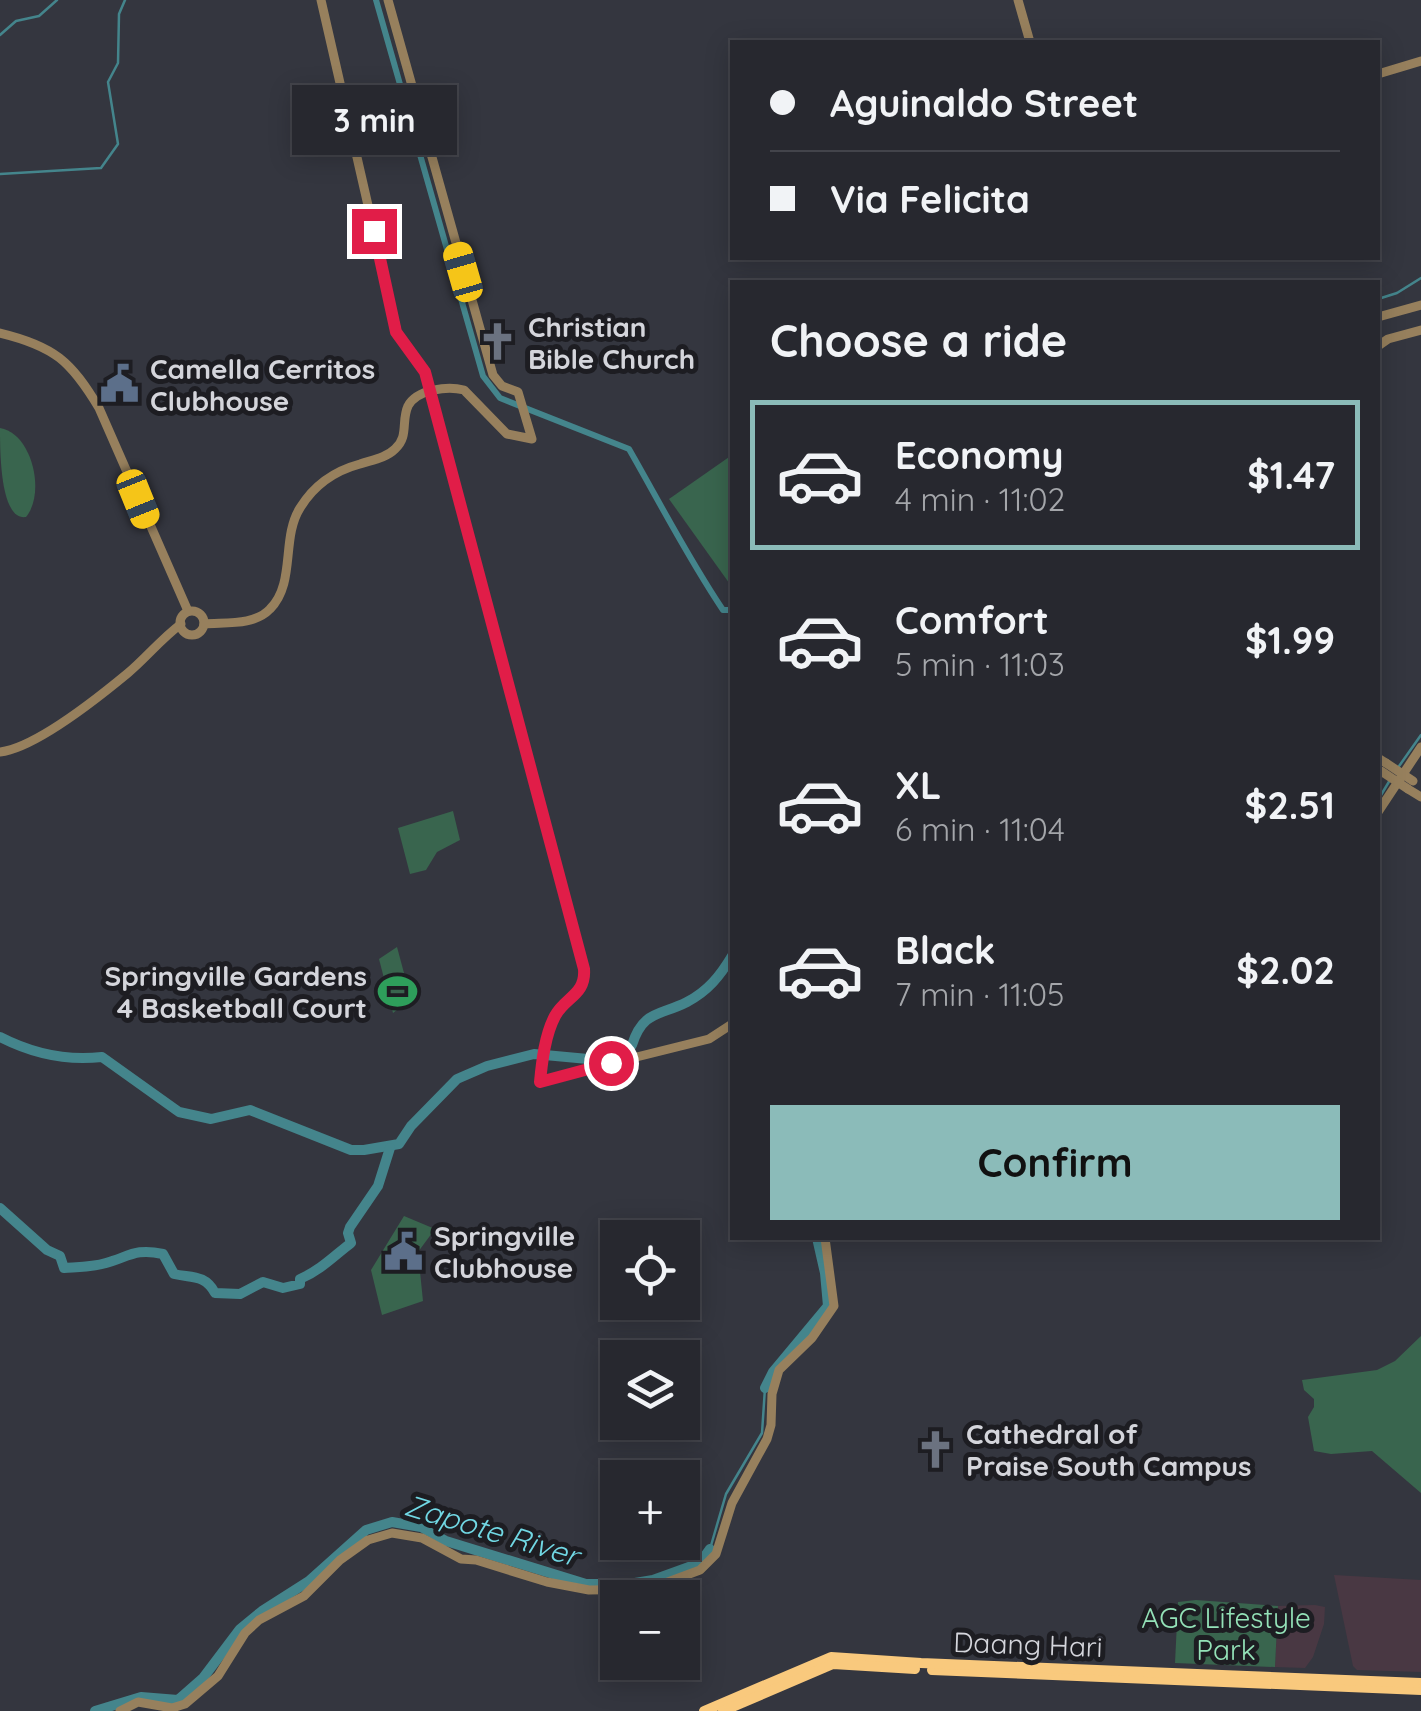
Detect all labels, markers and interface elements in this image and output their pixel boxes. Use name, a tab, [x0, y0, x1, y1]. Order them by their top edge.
text: Aguinaldo Street	[830, 79, 1138, 127]
callout: 3 min	[292, 86, 456, 156]
text: 3 min	[333, 100, 416, 140]
text: Via Felicita	[830, 175, 1030, 223]
route end	[352, 209, 397, 254]
car	[440, 239, 486, 305]
place label: Christian Bible Church	[528, 309, 695, 376]
text: Choose a ride	[770, 312, 1067, 368]
church icon: Christian Bible Church	[477, 321, 519, 363]
place label: Camella Cerritos Clubhouse	[150, 351, 375, 418]
public building icon: Camella Cerritos Clubhouse	[99, 363, 141, 405]
icon: car	[775, 430, 865, 520]
text: Economy	[895, 431, 1064, 479]
text: $1.47	[1247, 451, 1335, 499]
car	[113, 466, 163, 532]
text: 4 min · 11:02	[895, 479, 1065, 519]
icon: car	[775, 595, 865, 685]
text: Comfort	[895, 596, 1049, 644]
text: $1.99	[1245, 616, 1335, 664]
text: 5 min · 11:03	[895, 644, 1065, 684]
icon: car	[775, 760, 865, 850]
text: XL	[895, 761, 941, 809]
text: $2.51	[1245, 781, 1335, 829]
text: 6 min · 11:04	[895, 809, 1065, 849]
icon: car	[775, 925, 865, 1015]
text: Black	[895, 926, 995, 974]
text: $2.02	[1236, 946, 1335, 994]
place label: Springville Gardens 4 Basketball Court	[105, 958, 367, 1025]
sports icon: Springville Gardens 4 Basketball Court	[376, 970, 418, 1012]
text: 7 min · 11:05	[895, 974, 1065, 1014]
route start	[589, 1041, 634, 1086]
button: Confirm	[770, 1105, 1340, 1220]
place label: Springville Clubhouse	[434, 1218, 575, 1285]
map controls	[600, 1220, 700, 1680]
button: locate	[600, 1220, 700, 1320]
public building icon: Springville Clubhouse	[383, 1230, 425, 1272]
button: layers	[600, 1340, 700, 1440]
place label: Cathedral of Praise South Campus	[966, 1416, 1252, 1483]
church icon: Cathedral of Praise South Campus	[915, 1428, 957, 1470]
button: +	[600, 1460, 700, 1560]
water label: Zapote River	[401, 1486, 587, 1575]
button: −	[600, 1580, 700, 1680]
park label: AGC Lifestyle Park	[1141, 1600, 1311, 1667]
street label: Daang Hari	[953, 1624, 1103, 1664]

